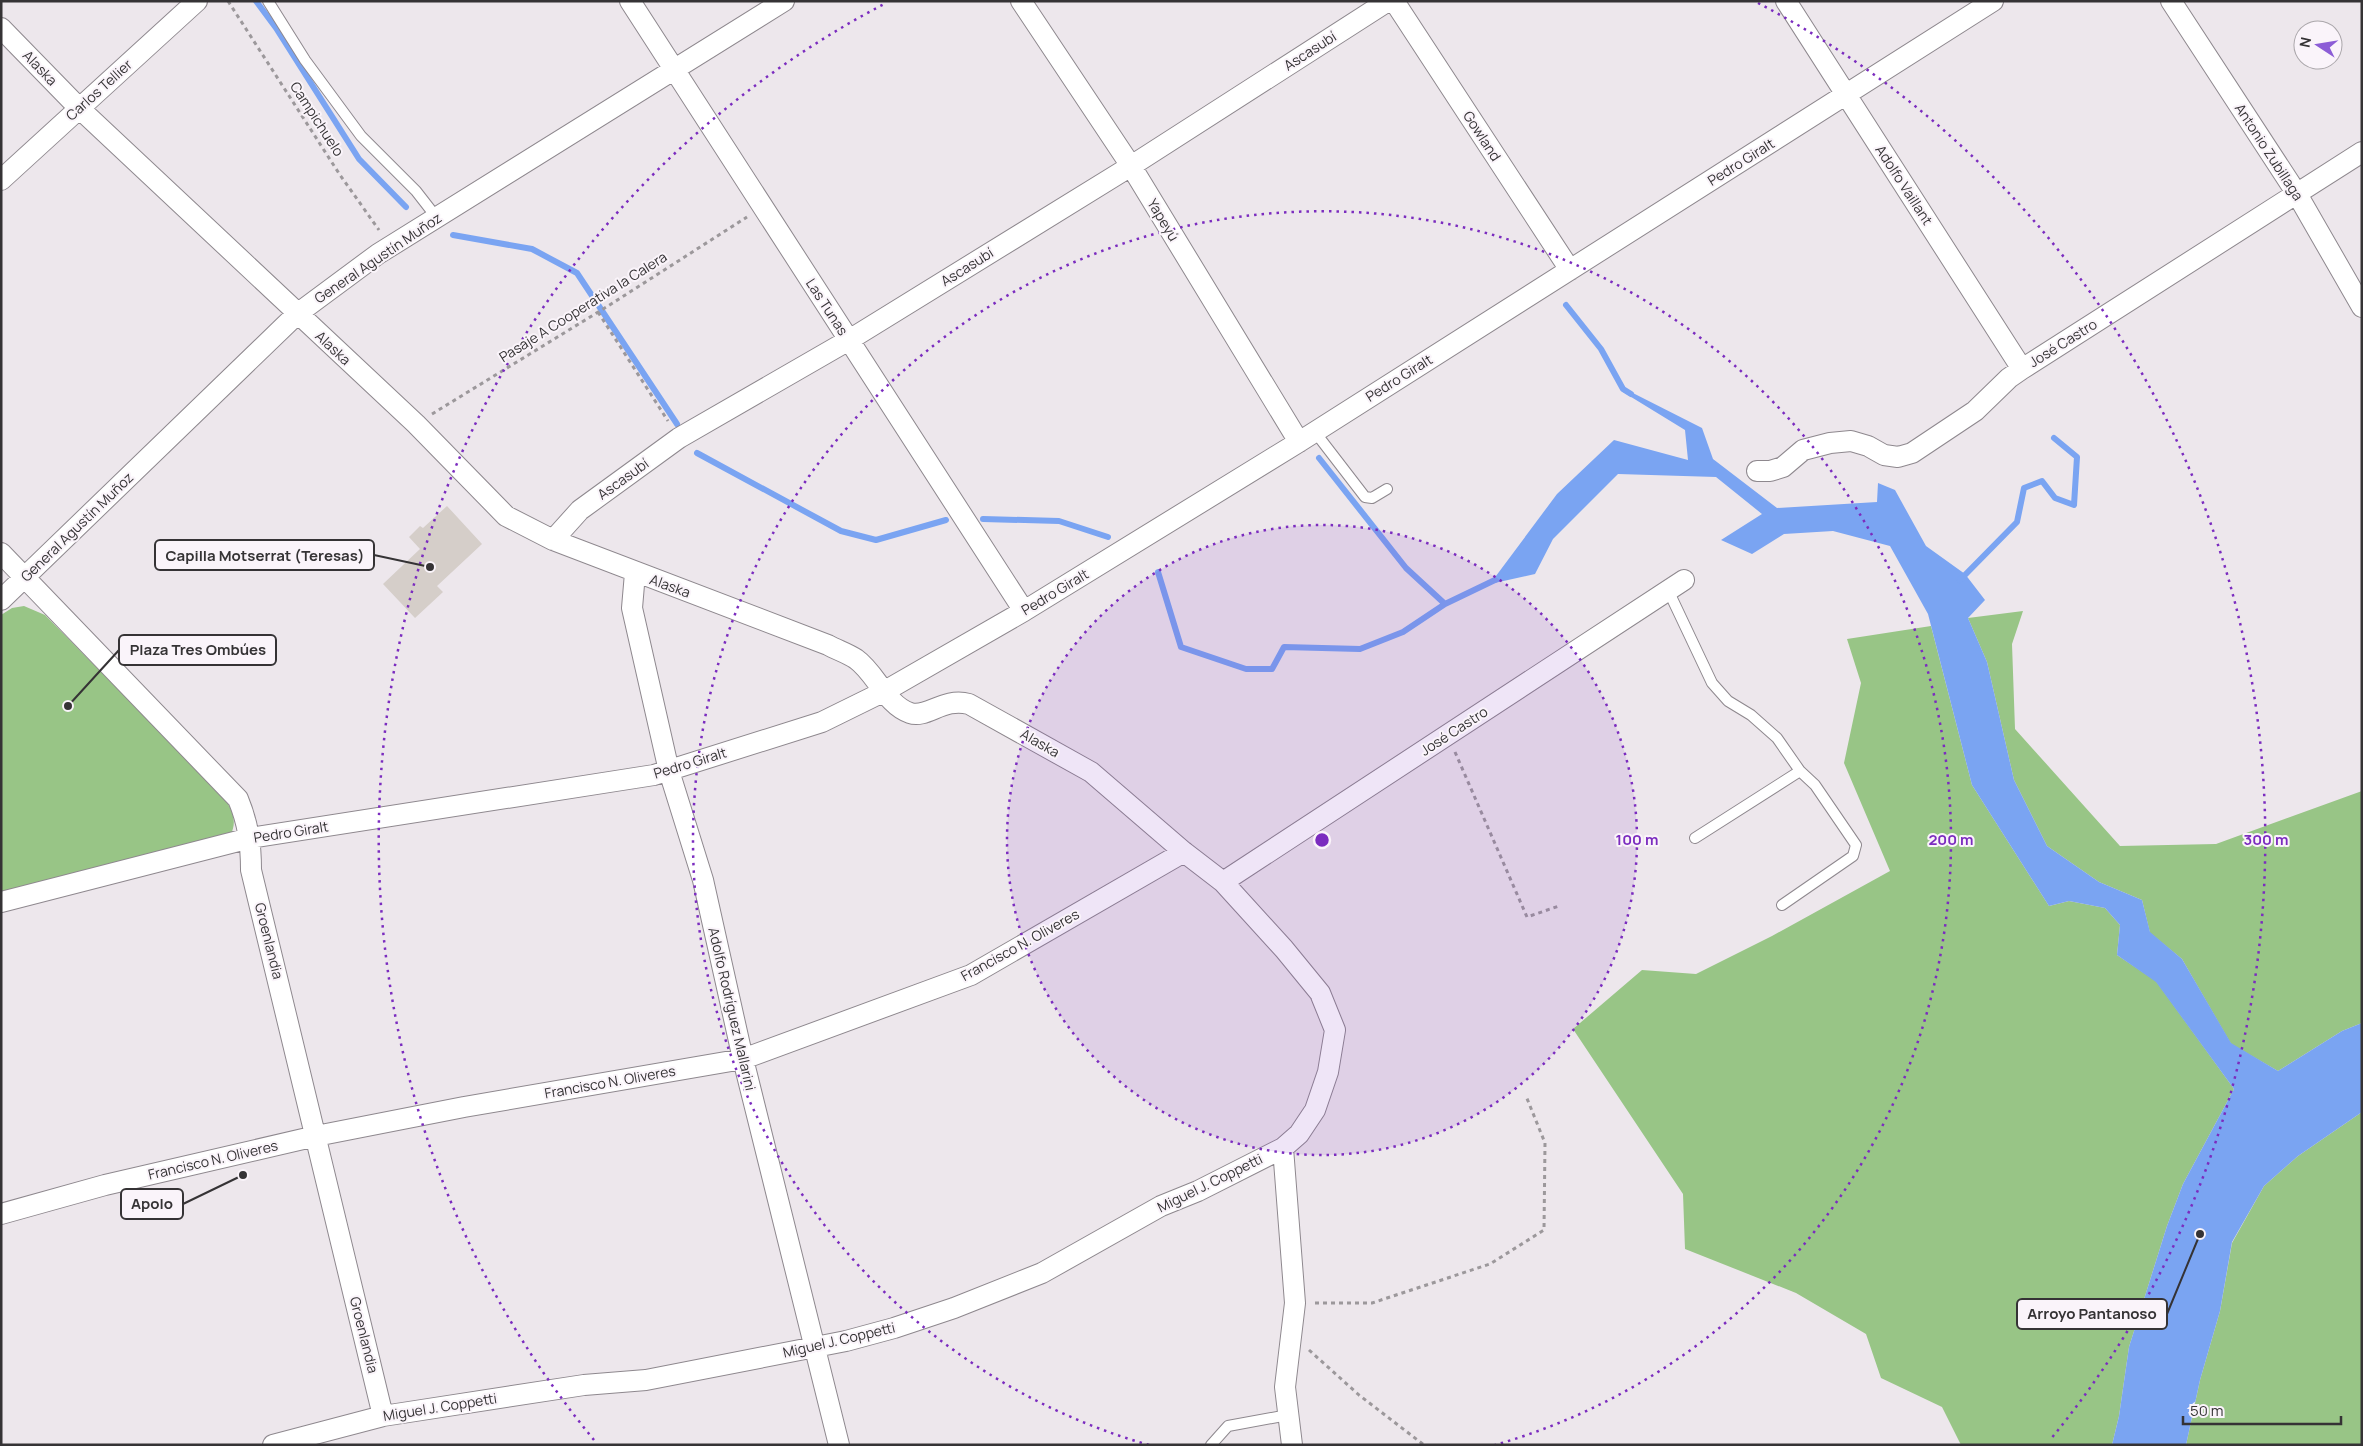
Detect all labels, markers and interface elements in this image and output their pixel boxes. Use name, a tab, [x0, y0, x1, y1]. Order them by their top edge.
north arrow	[2293, 20, 2343, 70]
street label: Ascasubí	[1280, 27, 1340, 75]
text: N	[2294, 35, 2315, 49]
street label: Alaska	[19, 46, 62, 89]
street label: Carlos Tellier	[61, 55, 136, 124]
street label: Campichuelo	[286, 78, 349, 160]
street label: Antonio Zubillaga	[2231, 99, 2308, 204]
street label: Gowland	[1459, 107, 1506, 164]
street label: Pedro Giralt	[1704, 133, 1778, 190]
street label: Adolfo Vaillant	[1872, 141, 1938, 229]
street label: Yapeyú	[1143, 195, 1184, 245]
street label: General Agustín Muñoz	[310, 208, 445, 307]
street label: Ascasubí	[937, 243, 997, 290]
street label: Pasaje A Cooperativa la Calera	[495, 247, 670, 366]
street label: Las Tunas	[802, 275, 853, 339]
street label: José Castro	[2025, 314, 2100, 371]
street label: Alaska	[312, 326, 355, 369]
street label: Pedro Giralt	[1362, 349, 1436, 406]
street label: Ascasubí	[593, 454, 652, 504]
street label: General Agustín Muñoz	[16, 468, 137, 585]
callout: Capilla Motserrat (Teresas)	[155, 540, 374, 570]
text: Capilla Motserrat (Teresas)	[165, 545, 365, 566]
street label: Pedro Giralt	[1018, 564, 1092, 619]
street label: Alaska	[647, 569, 693, 602]
callout: Plaza Tres Ombúes	[119, 635, 276, 665]
text: Plaza Tres Ombúes	[130, 639, 266, 660]
street label: José Castro	[1416, 702, 1491, 760]
street label: Alaska	[1017, 724, 1063, 761]
street label: Pedro Giralt	[651, 742, 729, 783]
street label: Pedro Giralt	[252, 816, 330, 847]
text: 100 m	[1616, 829, 1658, 850]
text: 200 m	[1928, 829, 1974, 850]
text: 300 m	[2244, 829, 2288, 850]
centre of rings	[1313, 831, 1331, 849]
street label: Groenlandia	[251, 901, 288, 981]
street label: Francisco N. Oliveres	[957, 904, 1082, 985]
street label: Adolfo Rodríguez Mallarini	[704, 925, 761, 1092]
street label: Francisco N. Oliveres	[543, 1061, 677, 1102]
street label: Francisco N. Oliveres	[146, 1135, 280, 1184]
street label: Miguel J. Coppetti	[1154, 1149, 1266, 1216]
callout: Apolo	[121, 1189, 183, 1219]
text: Apolo	[131, 1193, 173, 1214]
street label: Groenlandia	[346, 1295, 383, 1375]
callout: Arroyo Pantanoso	[2017, 1299, 2167, 1329]
text: Arroyo Pantanoso	[2027, 1303, 2157, 1324]
street label: Miguel J. Coppetti	[781, 1317, 897, 1362]
street label: Miguel J. Coppetti	[382, 1388, 498, 1425]
scale bar	[2183, 1394, 2340, 1426]
text: 50 m	[2190, 1400, 2224, 1421]

